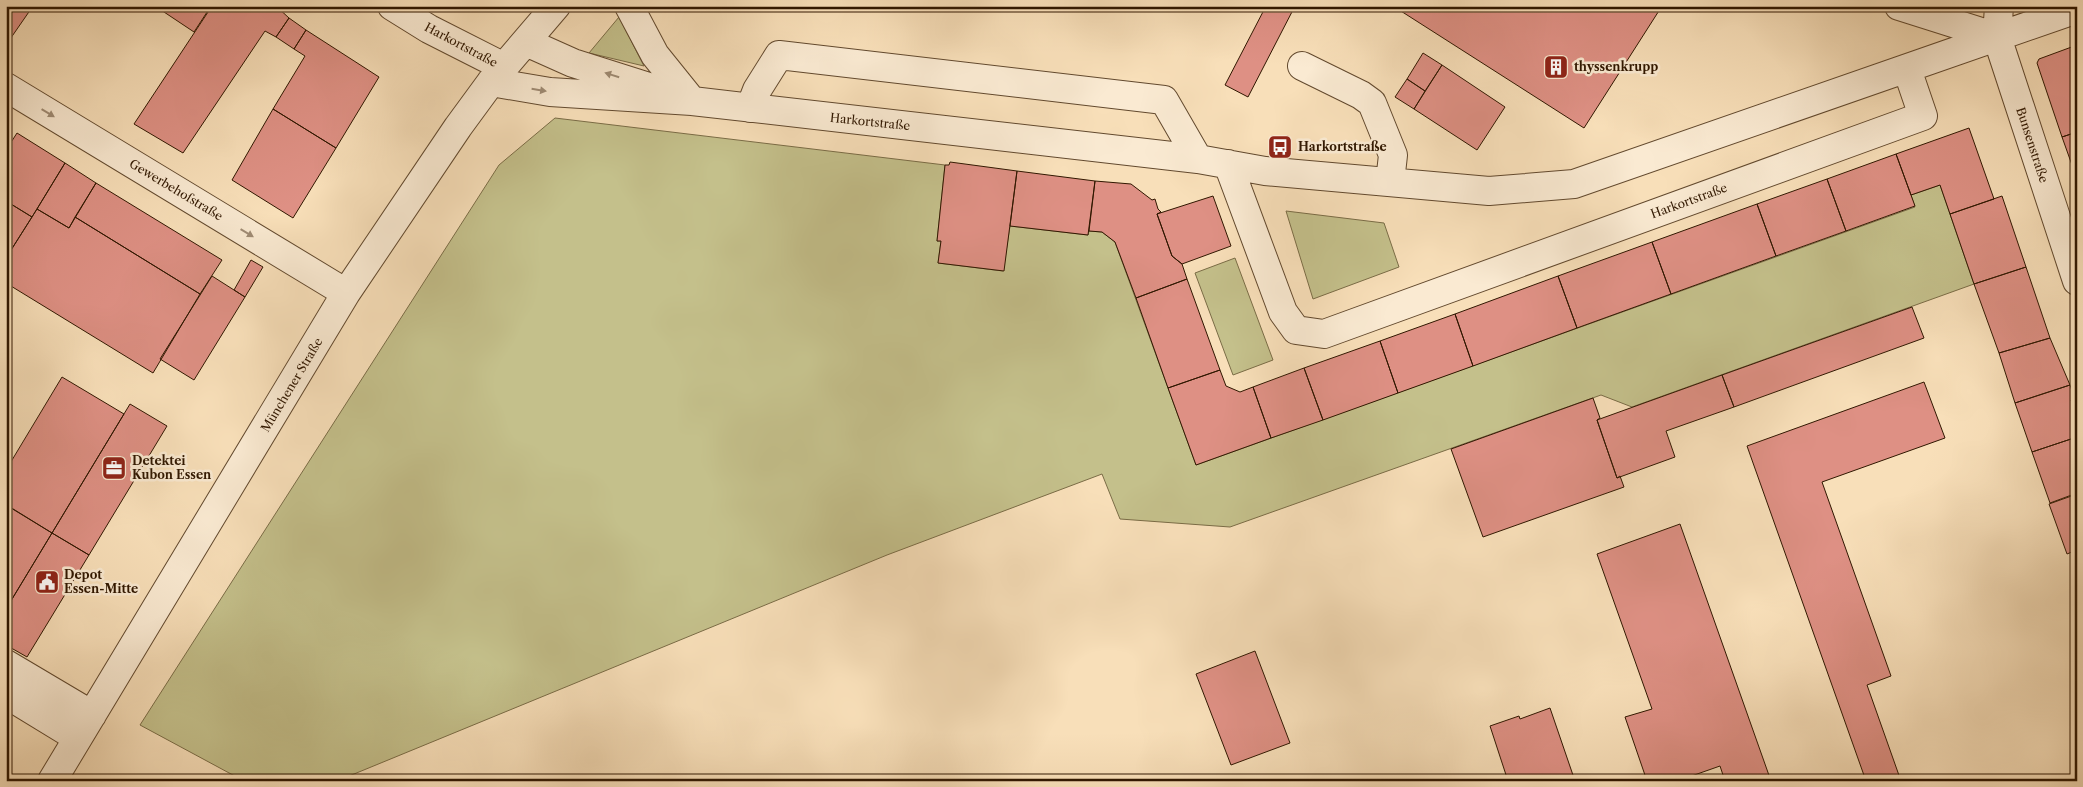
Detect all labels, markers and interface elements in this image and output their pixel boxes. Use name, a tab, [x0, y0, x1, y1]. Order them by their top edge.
street label: Harkortstraße	[422, 19, 501, 70]
building icon: thyssenkrupp	[1543, 54, 1569, 80]
place label: thyssenkrupp	[1574, 59, 1658, 74]
one-way arrow	[604, 71, 619, 79]
one-way arrow	[531, 87, 547, 95]
street label: Bunsenstraße	[2013, 105, 2052, 185]
one-way arrow	[41, 108, 54, 117]
street label: Harkortstraße	[829, 110, 911, 133]
bus stop icon: Harkortstraße	[1267, 134, 1293, 160]
place label: Harkortstraße	[1298, 139, 1387, 154]
street label: Gewerbehofstraße	[127, 156, 226, 224]
street label: Harkortstraße	[1648, 180, 1729, 221]
one-way arrow	[240, 229, 253, 238]
street label: Münchener Straße	[258, 335, 326, 435]
place label: Detektei Kubon Essen	[132, 453, 212, 482]
office icon: Detektei Kubon Essen	[101, 455, 127, 481]
place label: Depot Essen-Mitte	[64, 567, 138, 596]
public building icon: Depot Essen-Mitte	[34, 569, 60, 595]

